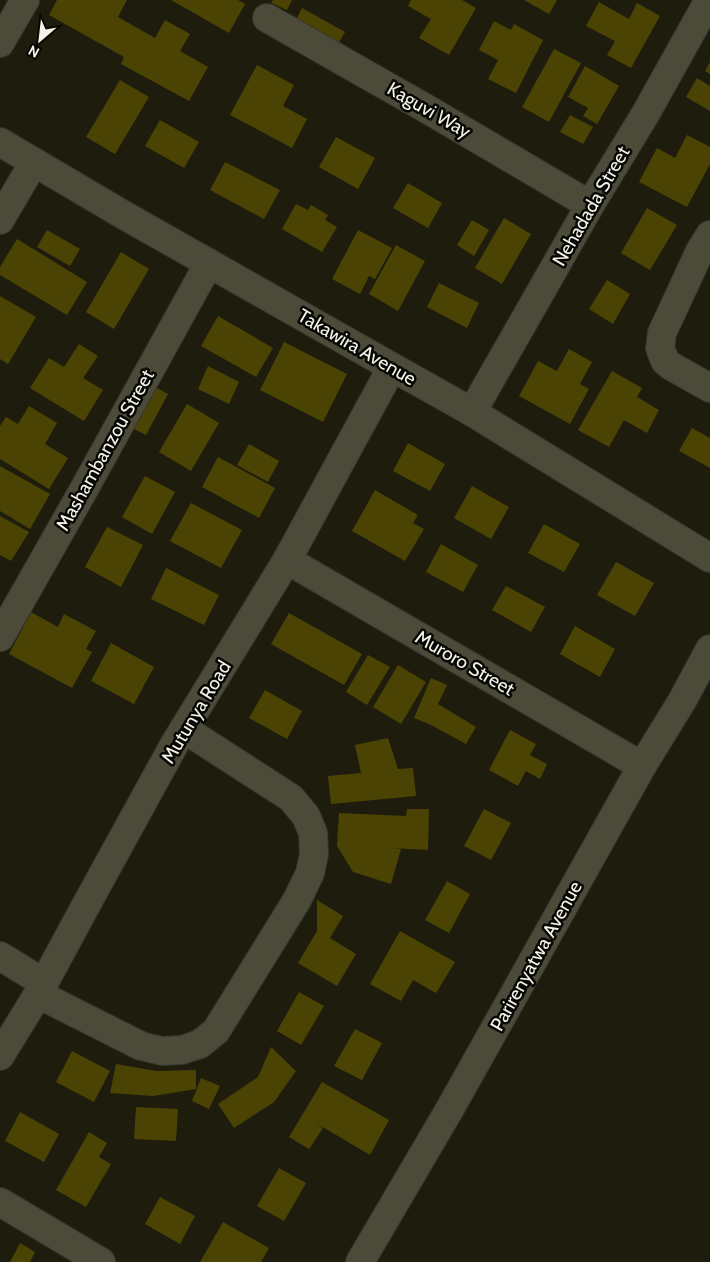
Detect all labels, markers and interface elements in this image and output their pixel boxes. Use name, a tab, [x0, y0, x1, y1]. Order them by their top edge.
north arrow	[15, 15, 65, 65]
text: N	[25, 41, 42, 62]
street label: Kaguvi Way	[383, 77, 475, 143]
street label: Nehadada Street	[547, 141, 635, 270]
street label: Takawira Avenue	[294, 304, 420, 390]
street label: Mashambanzou Street	[51, 365, 159, 535]
street label: Muroro Street	[411, 625, 519, 701]
street label: Mutunya Road	[156, 656, 236, 768]
street label: Parirenyatwa Avenue	[485, 877, 587, 1035]

